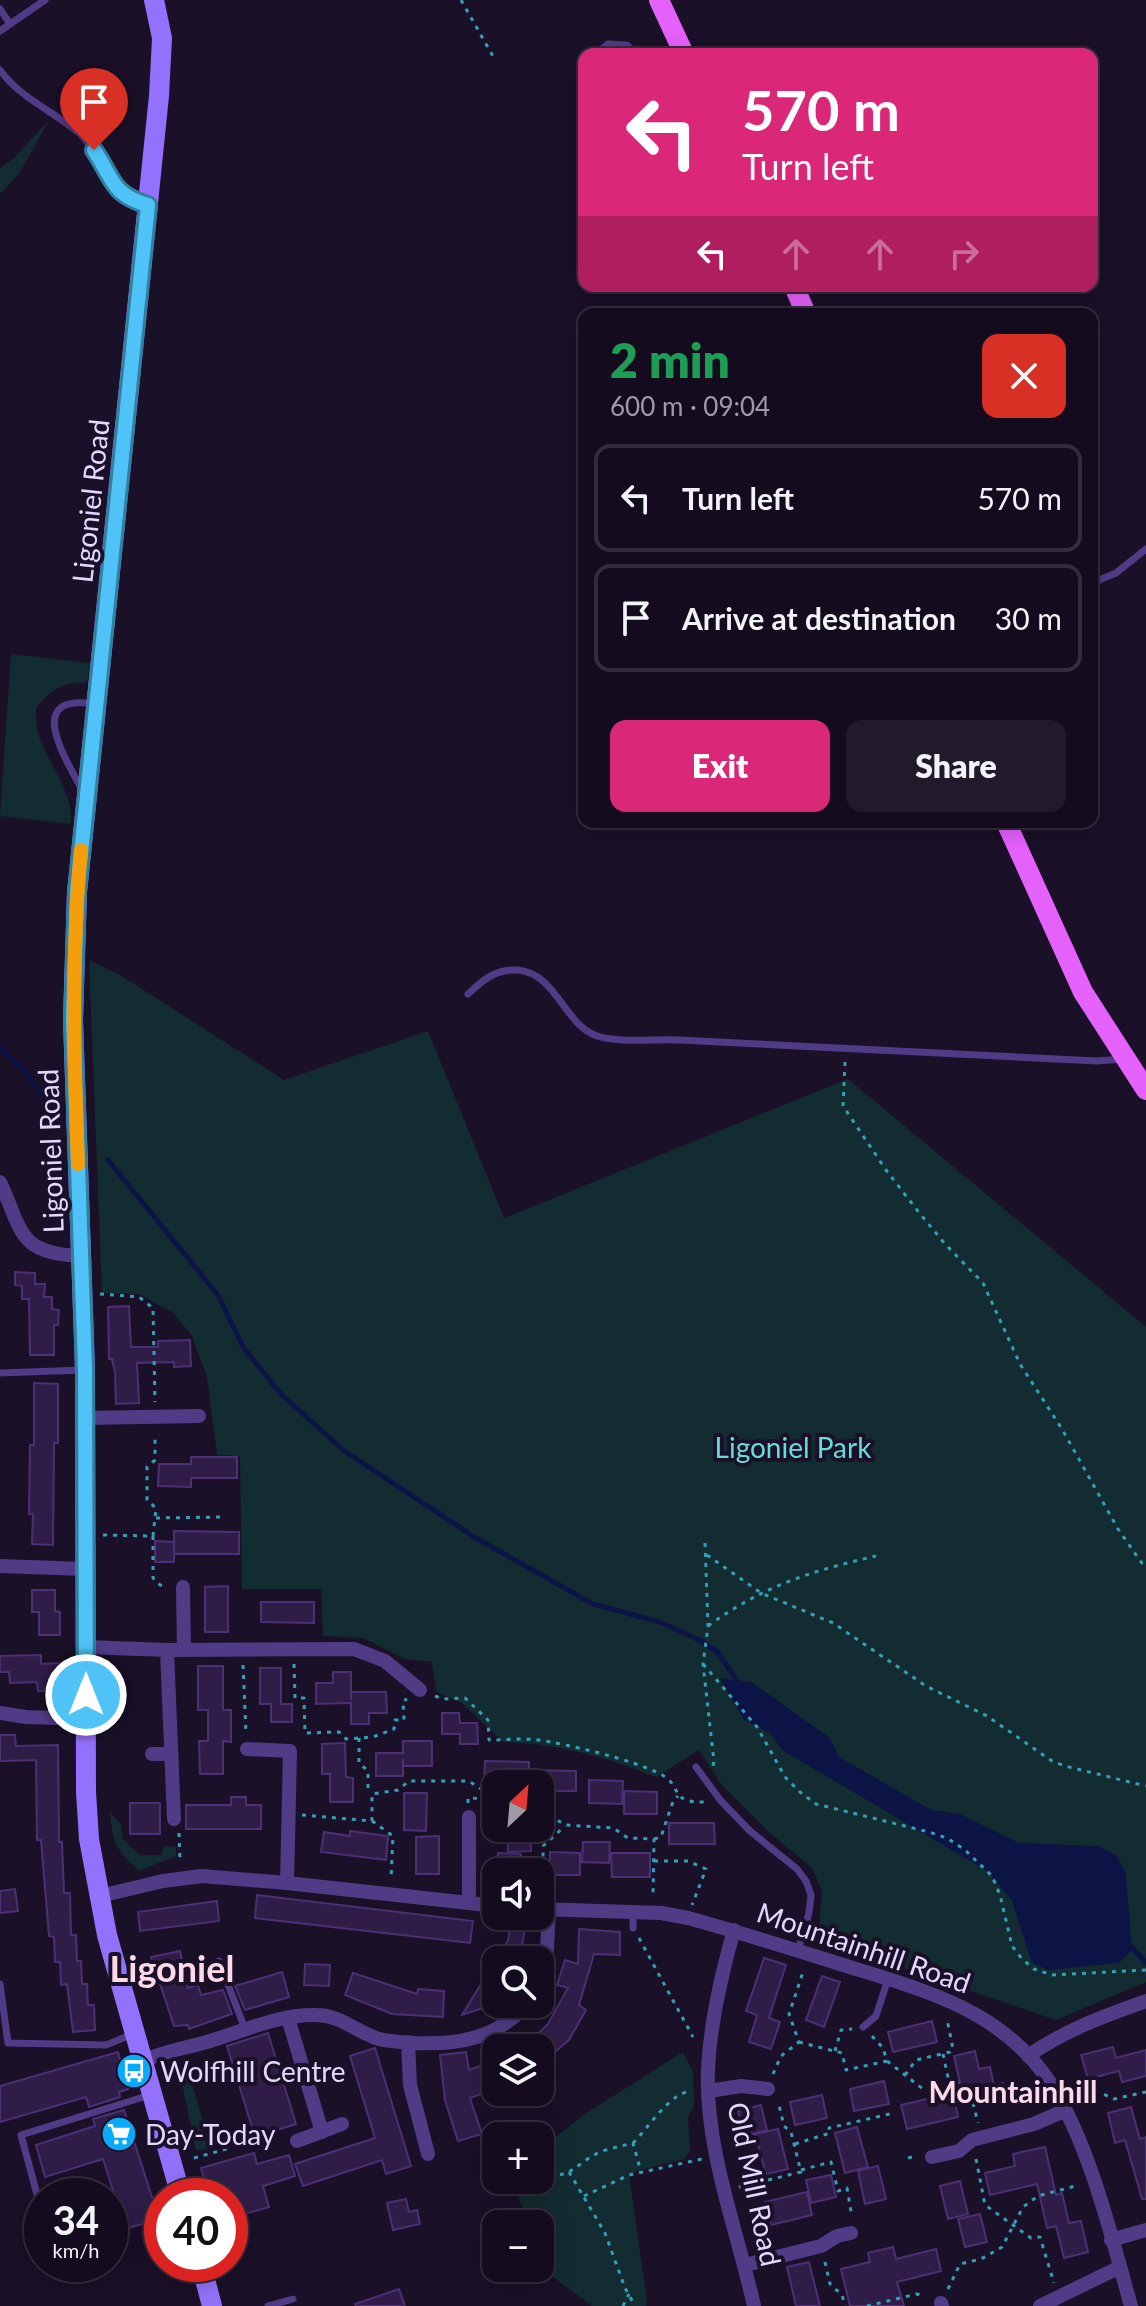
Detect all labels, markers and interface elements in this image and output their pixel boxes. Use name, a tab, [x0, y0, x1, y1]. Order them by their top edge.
pin	[60, 68, 128, 150]
text: 570 m	[742, 76, 900, 143]
icon: arrive	[72, 80, 116, 124]
icon: left	[610, 80, 714, 184]
text: Turn left	[742, 144, 874, 188]
icon: left	[690, 232, 734, 276]
icon: ahead	[774, 232, 818, 276]
icon: ahead	[858, 232, 902, 276]
icon: right	[942, 232, 986, 276]
text: 2 min	[610, 331, 730, 388]
button: close	[982, 334, 1066, 418]
text: 600 m · 09:04	[610, 390, 770, 422]
street label: Ligoniel Road	[65, 418, 115, 584]
icon: left	[614, 476, 658, 520]
text: Turn left	[682, 480, 794, 516]
text: 570 m	[977, 480, 1062, 516]
icon: arrive	[614, 596, 658, 640]
text: Arrive at destination	[682, 600, 956, 636]
text: 30 m	[995, 600, 1062, 636]
button: Exit	[610, 720, 830, 812]
button: Share	[846, 720, 1066, 812]
street label: Ligoniel Road	[30, 1068, 70, 1234]
park label: Ligoniel Park	[715, 1430, 872, 1464]
position arrow	[44, 1653, 128, 1737]
north arrow	[482, 1770, 554, 1842]
map controls	[482, 1770, 554, 2282]
button: sound	[482, 1858, 554, 1930]
street label: Mountainhill Road	[753, 1895, 975, 1999]
district label: Ligoniel	[110, 1946, 234, 1990]
button: search	[482, 1946, 554, 2018]
button: layers	[482, 2034, 554, 2106]
bus stop icon: Wolfhill Centre	[115, 2052, 153, 2090]
place label: Wolfhill Centre	[160, 2054, 346, 2088]
district label: Mountainhill	[928, 2073, 1098, 2109]
street label: Old Mill Road	[721, 2099, 789, 2269]
supermarket icon: Day-Today	[100, 2115, 138, 2153]
place label: Day-Today	[145, 2117, 276, 2151]
button: +	[482, 2122, 554, 2194]
speed limit sign: 40	[144, 2178, 248, 2282]
text: 34	[53, 2196, 99, 2244]
button: −	[482, 2210, 554, 2282]
text: km/h	[53, 2238, 99, 2262]

